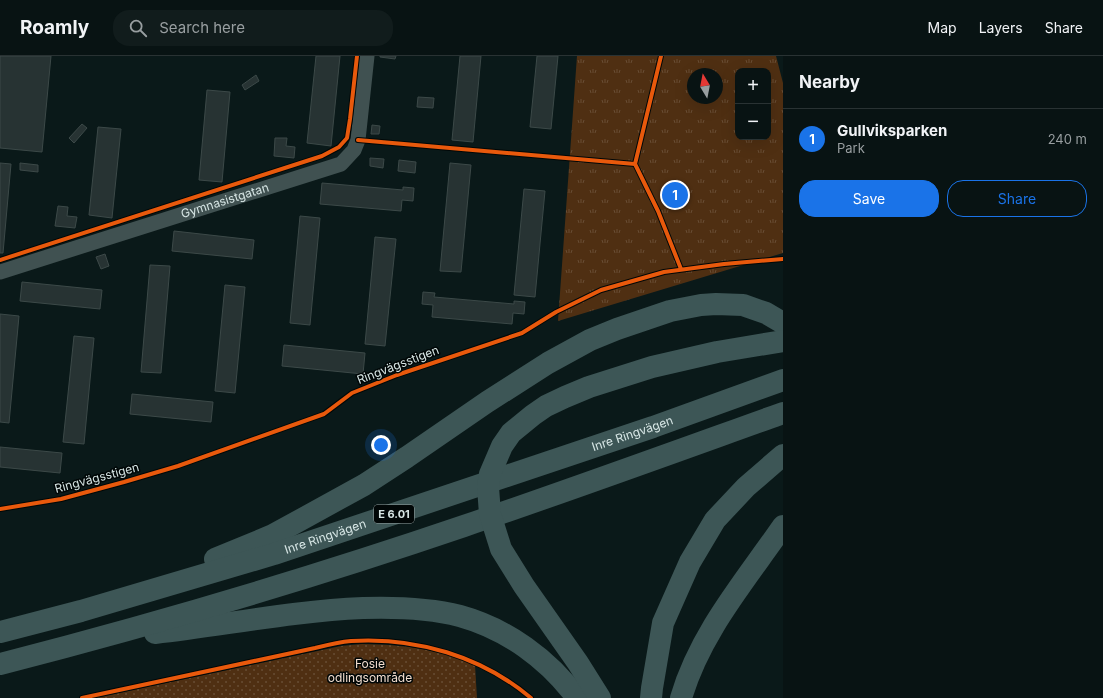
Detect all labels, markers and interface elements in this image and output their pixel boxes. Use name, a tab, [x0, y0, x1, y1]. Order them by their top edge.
search box	[113, 10, 393, 46]
text: Roamly	[20, 16, 89, 39]
icon: search	[127, 17, 149, 39]
text: Search here	[159, 18, 245, 37]
text: Map	[928, 19, 957, 36]
text: Layers	[979, 19, 1023, 36]
text: Share	[1045, 19, 1083, 36]
north arrow	[687, 68, 723, 104]
map controls	[735, 68, 771, 140]
button: +	[735, 68, 771, 104]
text: Nearby	[799, 72, 860, 92]
button: −	[735, 104, 771, 140]
text: Gullviksparken	[837, 121, 947, 140]
text: 1	[809, 131, 815, 147]
text: 240 m	[1048, 131, 1087, 147]
text: Park	[837, 140, 865, 156]
street label: Gymnasistgatan	[179, 179, 271, 221]
pin: 1	[662, 180, 688, 210]
button: Save	[799, 180, 939, 217]
button: Share	[947, 180, 1087, 217]
street label: Ringvägsstigen	[355, 342, 441, 387]
street label: Inre Ringvägen	[590, 412, 675, 454]
your location	[371, 435, 391, 455]
street label: Ringvägsstigen	[53, 459, 141, 496]
road number: E 6.01	[374, 505, 414, 523]
street label: Inre Ringvägen	[282, 516, 368, 557]
park label: Fosie odlingsområde	[328, 656, 412, 685]

